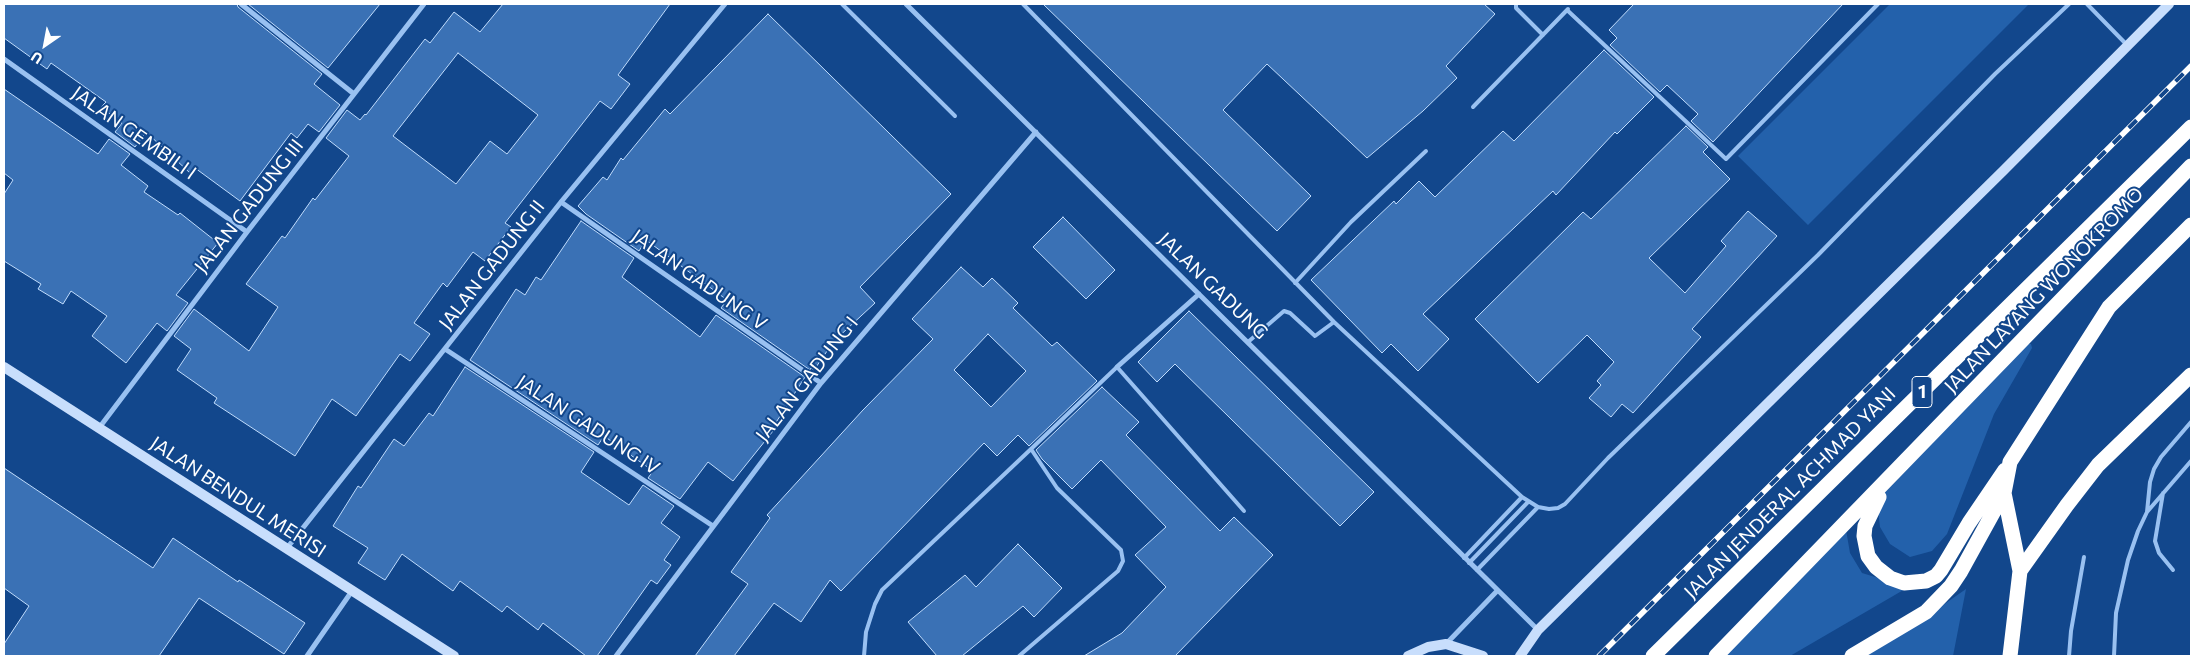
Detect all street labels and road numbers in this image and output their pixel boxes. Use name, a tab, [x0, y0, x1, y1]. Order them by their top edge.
street label: JALAN GEMBILI I	[67, 82, 201, 184]
street label: JALAN GADUNG III	[190, 135, 308, 277]
street label: JALAN LAYANG WONOKROMO	[1940, 183, 2148, 397]
street label: JALAN GADUNG II	[434, 196, 550, 334]
street label: JALAN GADUNG V	[627, 225, 771, 335]
street label: JALAN GADUNG	[1153, 228, 1273, 344]
street label: JALAN GADUNG I	[751, 312, 863, 446]
street label: JALAN GADUNG IV	[512, 370, 664, 480]
road number: 1	[1912, 377, 1932, 408]
street label: JALAN JENDERAL ACHMAD YANI	[1680, 383, 1900, 603]
street label: JALAN BENDUL MERISI	[146, 432, 330, 562]

